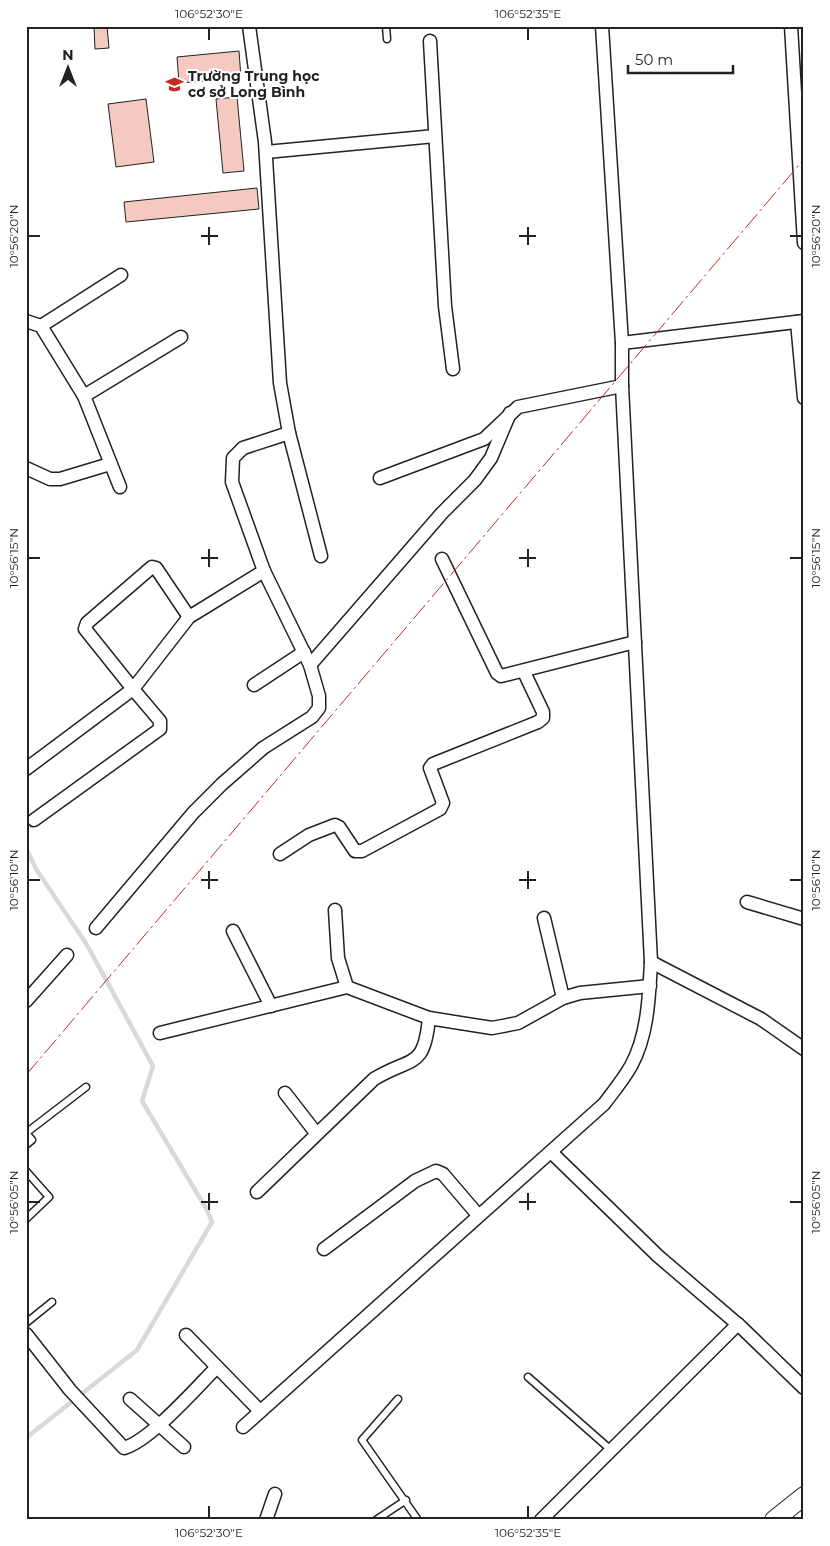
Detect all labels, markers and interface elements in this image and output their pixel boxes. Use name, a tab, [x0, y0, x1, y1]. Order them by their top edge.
text: 106°52'30"E	[175, 6, 243, 21]
text: 106°52'35"E	[495, 6, 561, 21]
north arrow	[42, 42, 92, 92]
scale bar	[628, 42, 732, 74]
text: N	[62, 46, 74, 64]
text: 50 m	[635, 50, 673, 69]
place label: Trường Trung học cơ sở Long Bình	[188, 67, 320, 101]
school or university icon: Trường Trung học cơ sở Long Bình	[164, 74, 184, 94]
text: 10°56'20"N	[6, 204, 21, 268]
text: 10°56'20"N	[808, 204, 823, 268]
text: 10°56'15"N	[6, 528, 21, 588]
text: 10°56'15"N	[808, 528, 823, 588]
text: 10°56'10"N	[6, 849, 21, 911]
text: 10°56'10"N	[808, 849, 823, 911]
text: 10°56'05"N	[6, 1171, 21, 1233]
text: 10°56'05"N	[808, 1171, 823, 1233]
text: 106°52'30"E	[175, 1525, 243, 1540]
text: 106°52'35"E	[495, 1525, 561, 1540]

